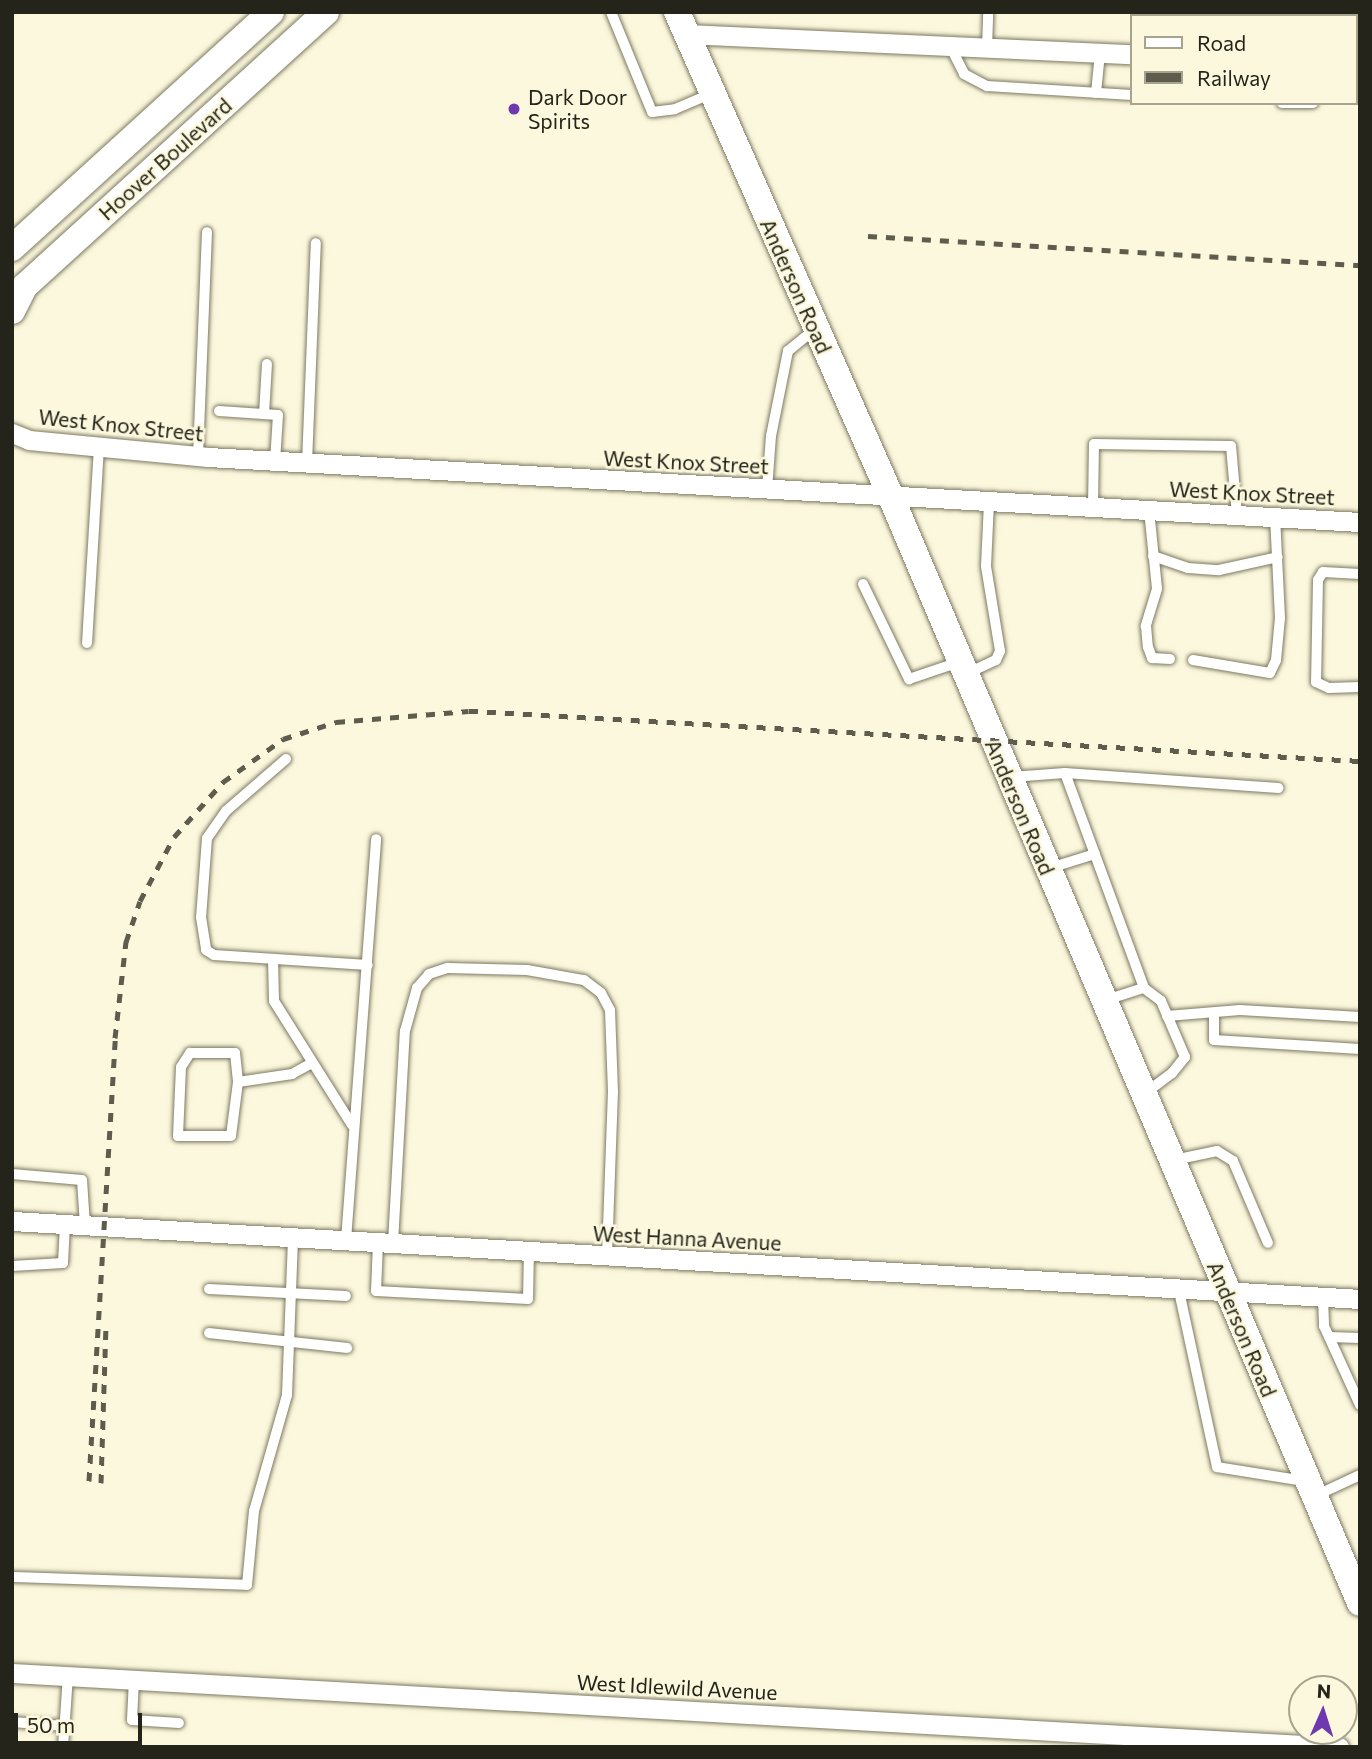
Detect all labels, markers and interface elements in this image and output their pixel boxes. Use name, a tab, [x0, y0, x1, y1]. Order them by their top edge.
legend	[1130, 14, 1358, 105]
text: Road	[1197, 30, 1246, 55]
text: Railway	[1197, 65, 1271, 90]
place label: Dark Door Spirits	[528, 84, 627, 134]
street label: Hoover Boulevard	[93, 93, 237, 225]
marker: Dark Door Spirits	[506, 101, 522, 117]
street label: Anderson Road	[755, 215, 837, 357]
street label: West Knox Street	[37, 404, 205, 446]
street label: West Knox Street	[603, 445, 769, 479]
street label: West Knox Street	[1169, 476, 1335, 510]
street label: Anderson Road	[980, 735, 1060, 879]
street label: West Hanna Avenue	[592, 1220, 782, 1256]
street label: Anderson Road	[1202, 1257, 1282, 1401]
street label: West Idlewild Avenue	[576, 1669, 778, 1705]
north arrow	[1288, 1675, 1358, 1745]
text: N	[1316, 1679, 1332, 1702]
scale bar	[18, 1700, 145, 1744]
text: 50 m	[27, 1712, 75, 1737]

